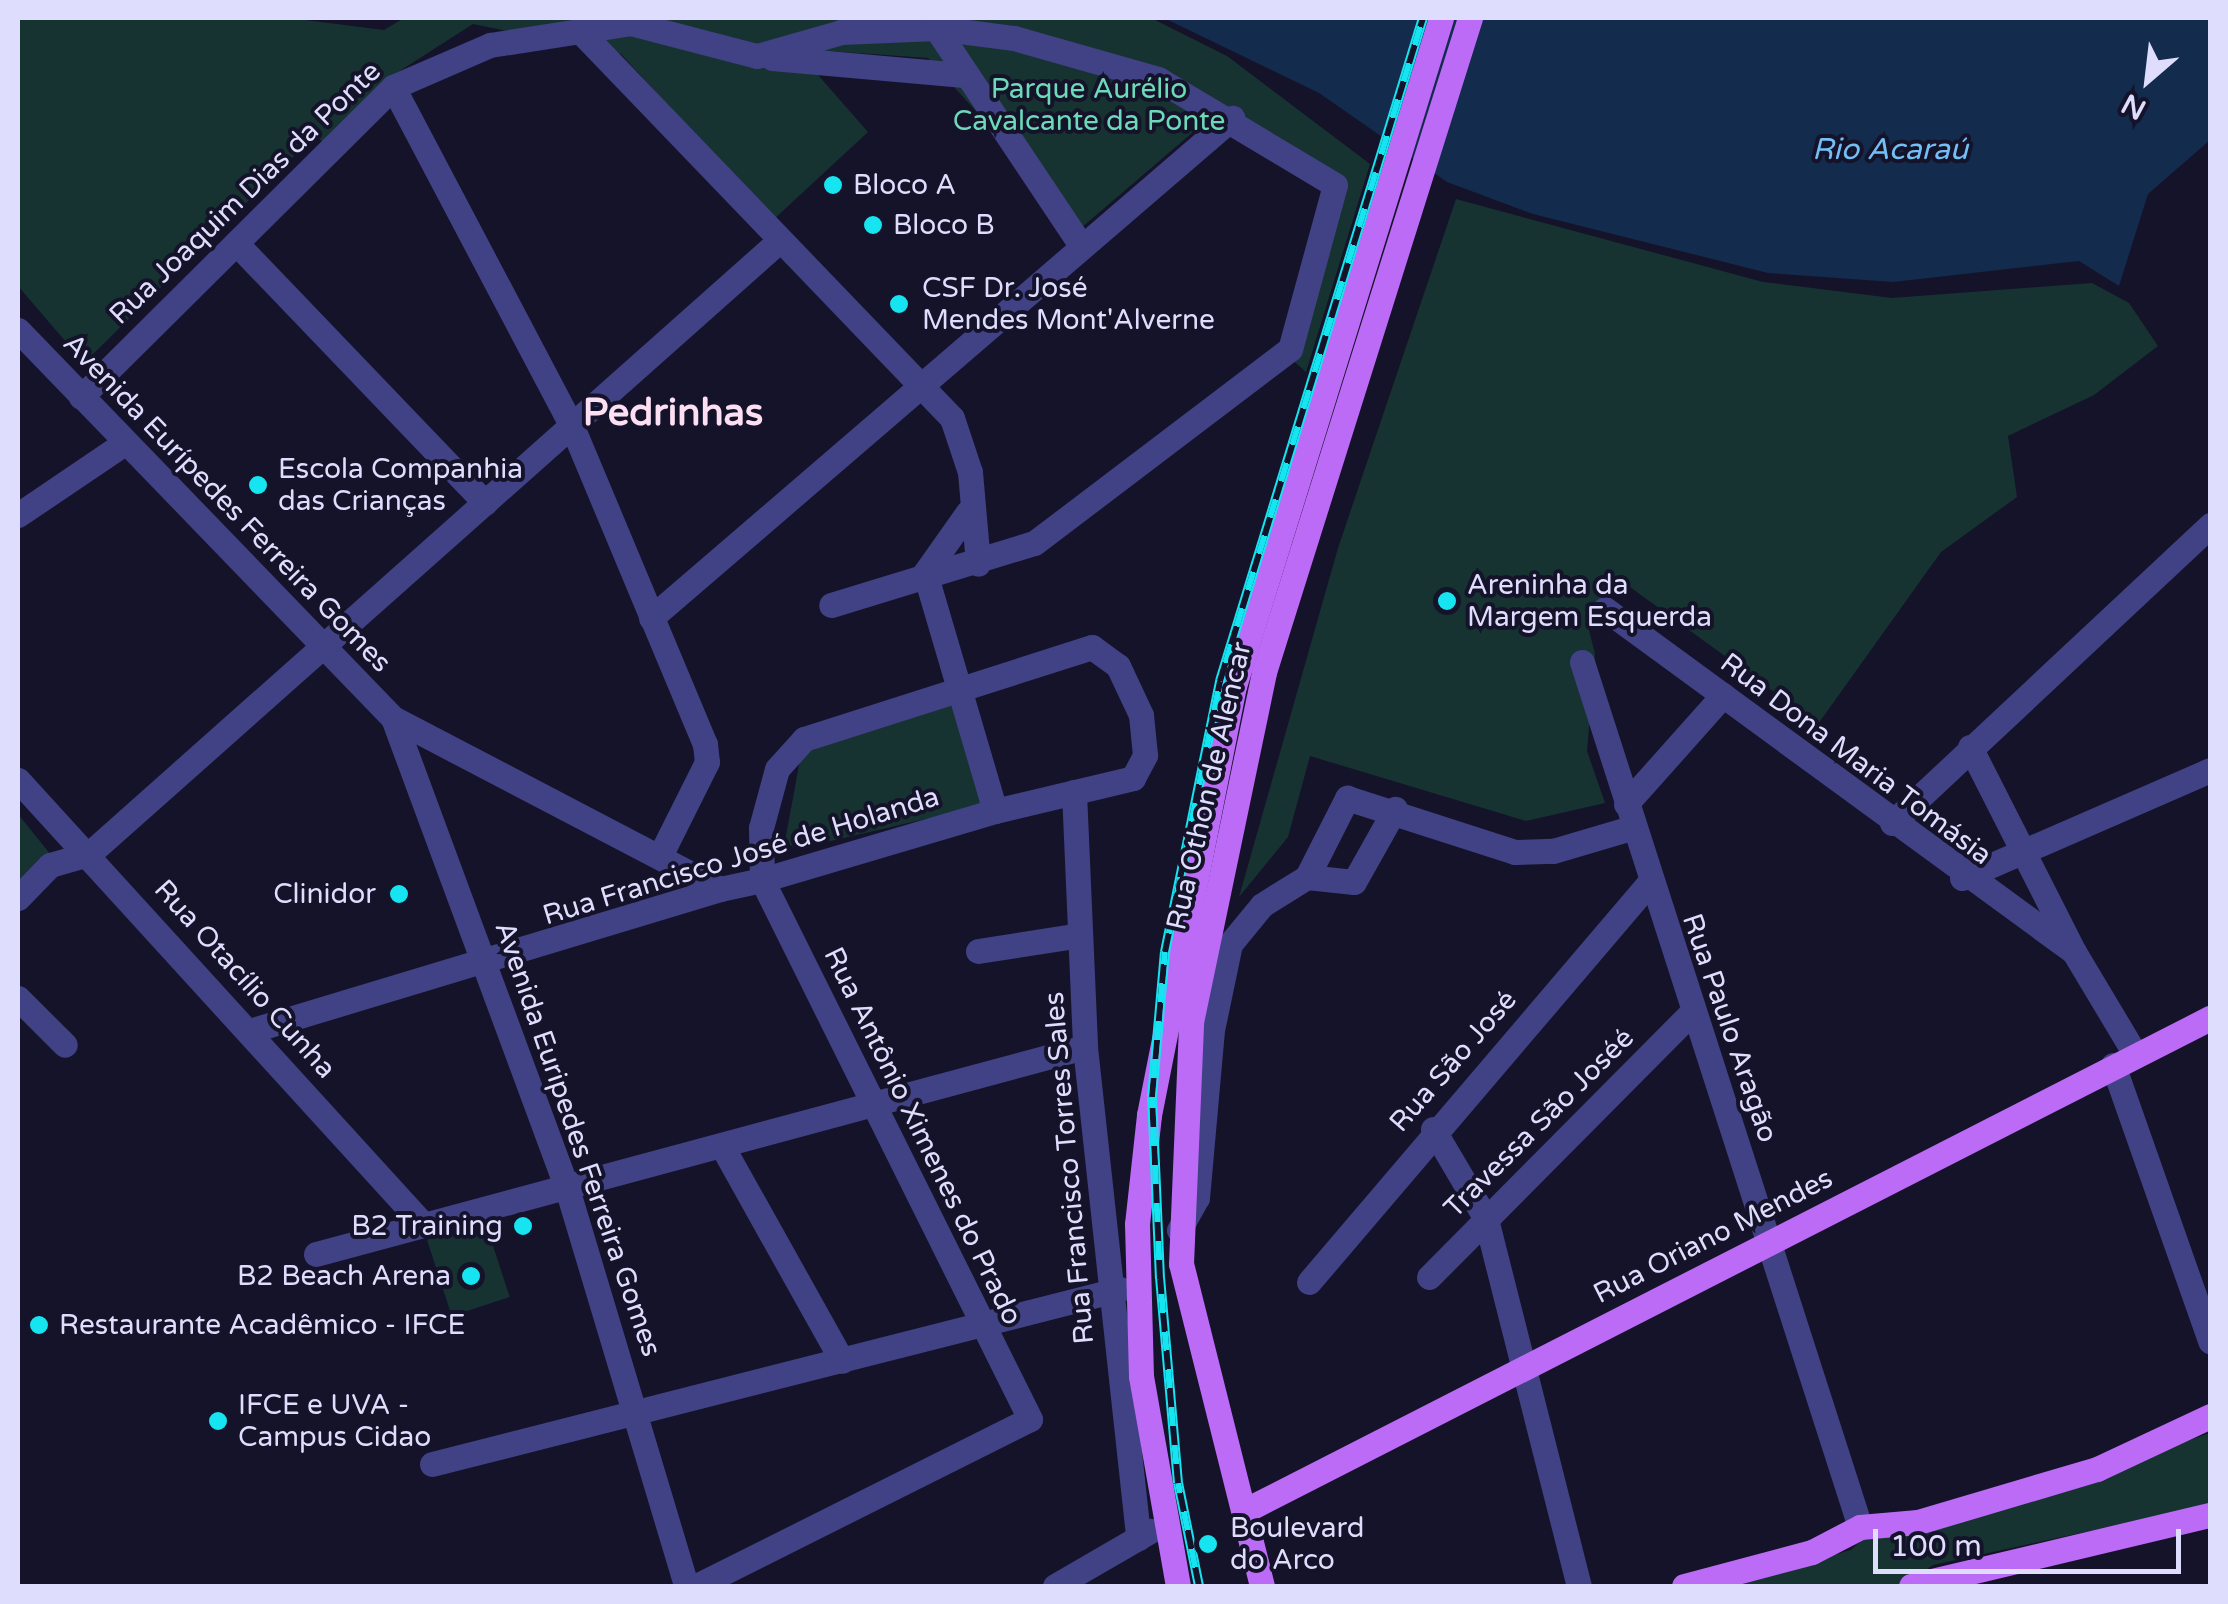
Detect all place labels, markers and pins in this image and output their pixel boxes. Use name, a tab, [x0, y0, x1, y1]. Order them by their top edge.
place label: Bloco A	[853, 168, 956, 202]
marker: Bloco A	[822, 174, 844, 196]
place label: Bloco B	[893, 208, 995, 242]
marker: Bloco B	[862, 214, 884, 236]
place label: CSF Dr. José Mendes Mont'Alverne	[922, 271, 1215, 337]
marker: CSF Dr. José Mendes Mont'Alverne	[886, 291, 912, 317]
place label: Escola Companhia das Crianças	[278, 452, 523, 518]
marker: Escola Companhia das Crianças	[247, 474, 269, 496]
place label: Areninha da Margem Esquerda	[1467, 568, 1712, 634]
marker: Areninha da Margem Esquerda	[1436, 590, 1458, 612]
place label: Clinidor	[273, 877, 376, 911]
marker: Clinidor	[386, 881, 412, 907]
place label: B2 Training	[351, 1209, 503, 1243]
marker: B2 Training	[512, 1215, 534, 1237]
place label: B2 Beach Arena	[237, 1259, 451, 1293]
marker: B2 Beach Arena	[460, 1265, 482, 1287]
place label: Restaurante Acadêmico - IFCE	[59, 1308, 465, 1342]
marker: Restaurante Acadêmico - IFCE	[28, 1314, 50, 1336]
place label: IFCE e UVA - Campus Cidao	[238, 1388, 431, 1454]
marker: IFCE e UVA - Campus Cidao	[207, 1410, 229, 1432]
place label: Boulevard do Arco	[1230, 1511, 1364, 1577]
marker: Boulevard do Arco	[1195, 1531, 1221, 1557]

